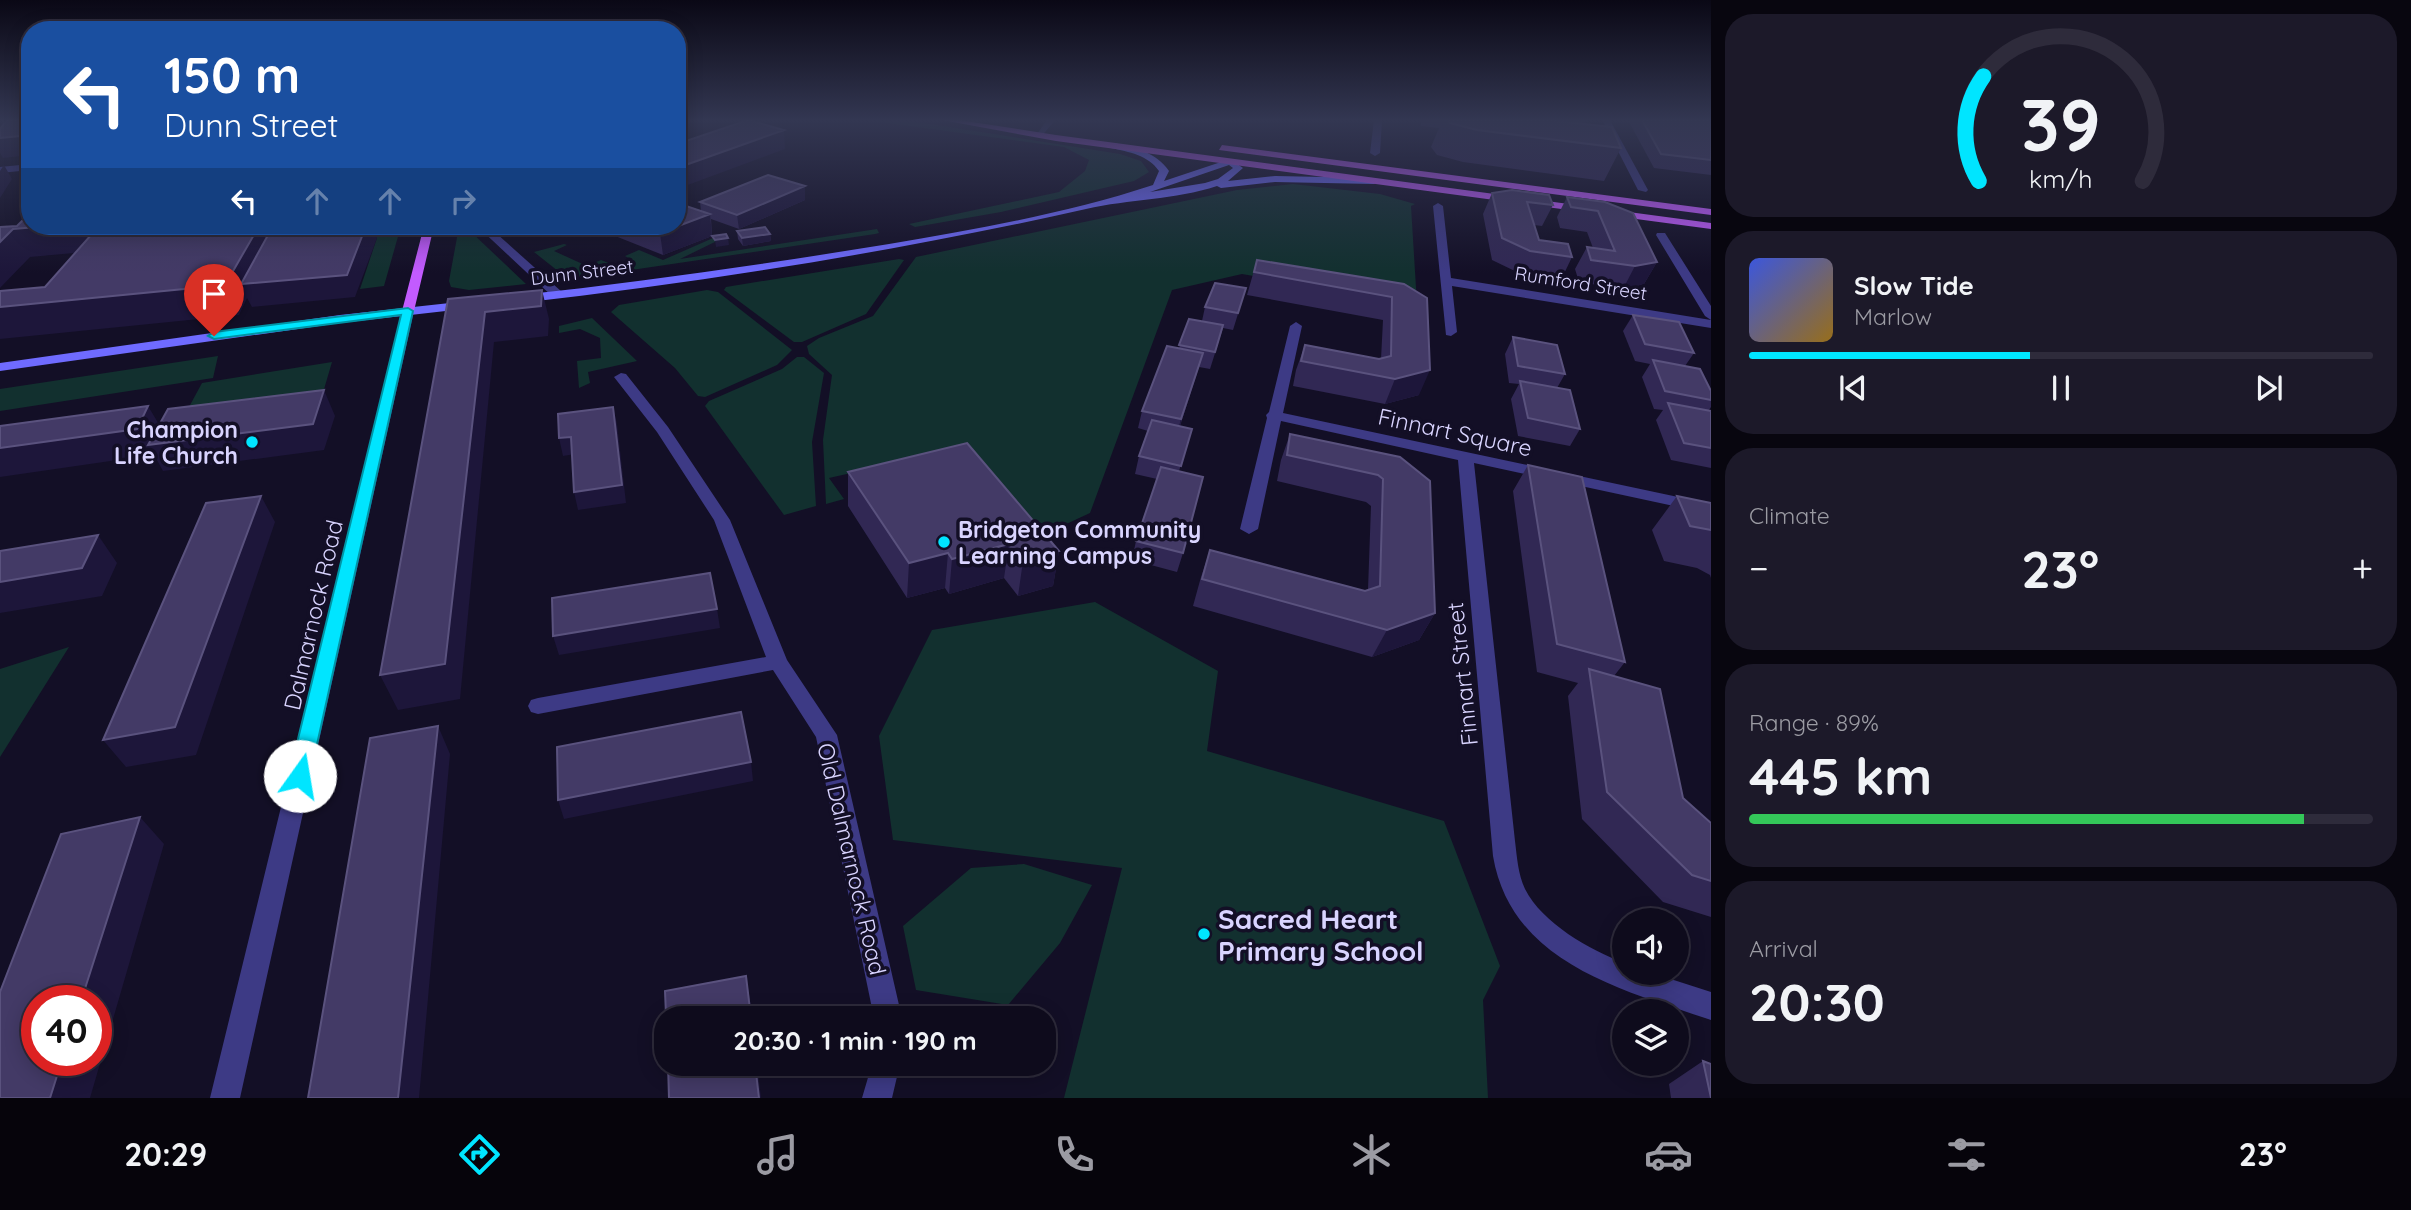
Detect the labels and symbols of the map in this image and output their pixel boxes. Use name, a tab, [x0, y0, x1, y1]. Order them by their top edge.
street label: Dunn Street	[529, 254, 635, 290]
street label: Rumford Street	[1513, 261, 1649, 305]
pin	[184, 264, 244, 336]
street label: Finnart Square	[1375, 402, 1535, 462]
place label: Champion Life Church	[114, 415, 238, 470]
marker: Champion Life Church	[244, 434, 260, 450]
place label: Bridgeton Community Learning Campus	[958, 515, 1201, 570]
street label: Dalmarnock Road	[277, 517, 349, 713]
marker: Bridgeton Community Learning Campus	[936, 534, 952, 550]
street label: Finnart Street	[1440, 601, 1484, 747]
position arrow	[263, 739, 337, 813]
street label: Old Dalmarnock Road	[811, 740, 893, 978]
place label: Sacred Heart Primary School	[1218, 901, 1424, 968]
marker: Sacred Heart Primary School	[1196, 926, 1212, 942]
speed limit sign: 40	[21, 985, 112, 1076]

